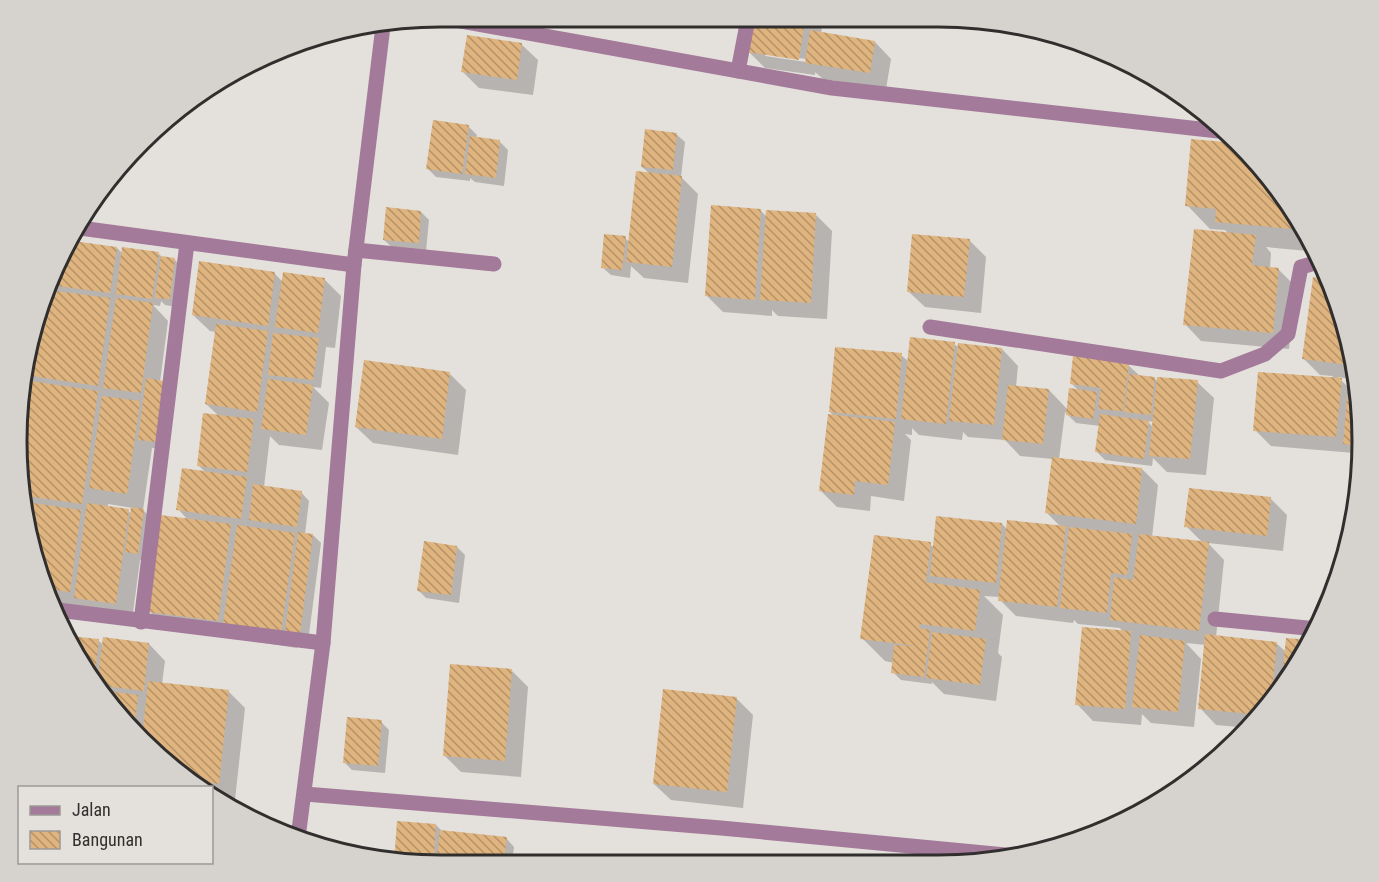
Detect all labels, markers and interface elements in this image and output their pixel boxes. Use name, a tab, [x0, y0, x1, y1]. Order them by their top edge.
legend	[18, 786, 213, 864]
text: Jalan	[72, 799, 111, 820]
text: Bangunan	[72, 829, 143, 850]

